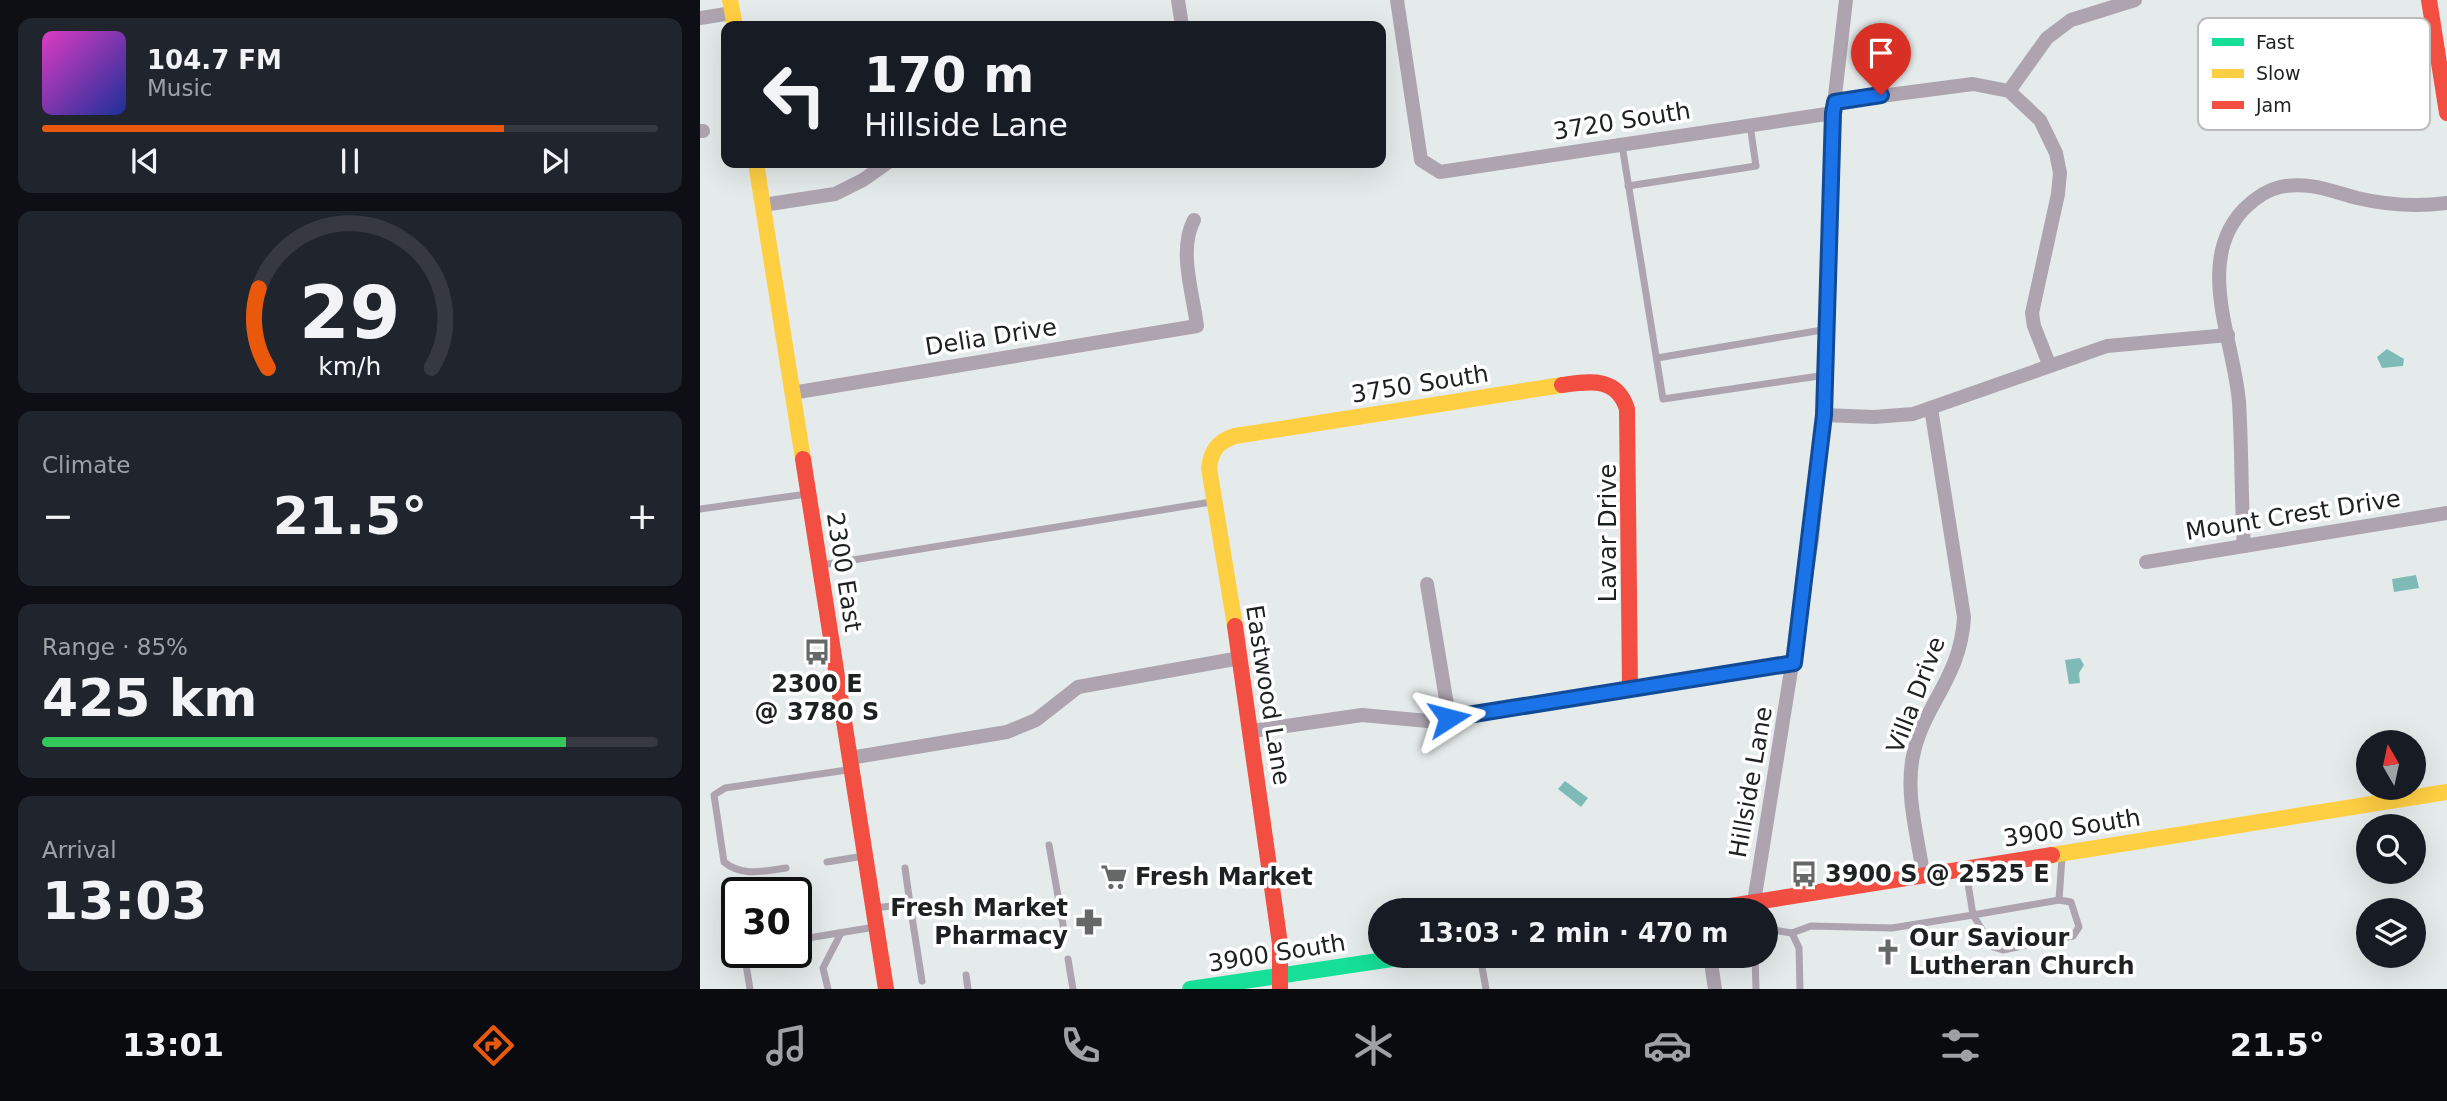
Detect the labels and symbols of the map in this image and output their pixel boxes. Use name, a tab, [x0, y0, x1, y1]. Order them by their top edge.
legend	[2198, 18, 2430, 130]
pin	[1851, 23, 1911, 95]
text: Fast	[2256, 31, 2294, 53]
text: Slow	[2256, 62, 2301, 84]
text: Jam	[2255, 94, 2292, 116]
street label: 3720 South	[1551, 96, 1693, 146]
street label: Delia Drive	[923, 313, 1059, 361]
street label: 3750 South	[1349, 359, 1491, 409]
street label: Lavar Drive	[1594, 464, 1622, 602]
street label: Mount Crest Drive	[2184, 484, 2402, 546]
street label: 2300 East	[821, 510, 867, 634]
street label: Eastwood Lane	[1240, 603, 1296, 787]
street label: Villa Drive	[1881, 633, 1951, 757]
bus stop icon: 2300 E @ 3780 S	[802, 637, 832, 667]
place label: 2300 E @ 3780 S	[755, 670, 879, 726]
position arrow	[1412, 681, 1486, 755]
street label: Hillside Lane	[1724, 704, 1778, 860]
north arrow	[2356, 730, 2426, 800]
street label: 3900 South	[2001, 803, 2143, 853]
bus stop icon: 3900 S @ 2525 E	[1789, 859, 1819, 889]
place label: 3900 S @ 2525 E	[1825, 860, 2050, 888]
supermarket icon: Fresh Market	[1099, 862, 1129, 892]
place label: Fresh Market	[1135, 863, 1313, 891]
speed limit sign: 30	[721, 877, 812, 968]
place label: Fresh Market Pharmacy	[890, 894, 1068, 950]
pharmacy icon: Fresh Market Pharmacy	[1074, 907, 1104, 937]
place label: Our Saviour Lutheran Church	[1909, 924, 2135, 980]
street label: 3900 South	[1206, 928, 1348, 978]
church icon: Our Saviour Lutheran Church	[1873, 937, 1903, 967]

